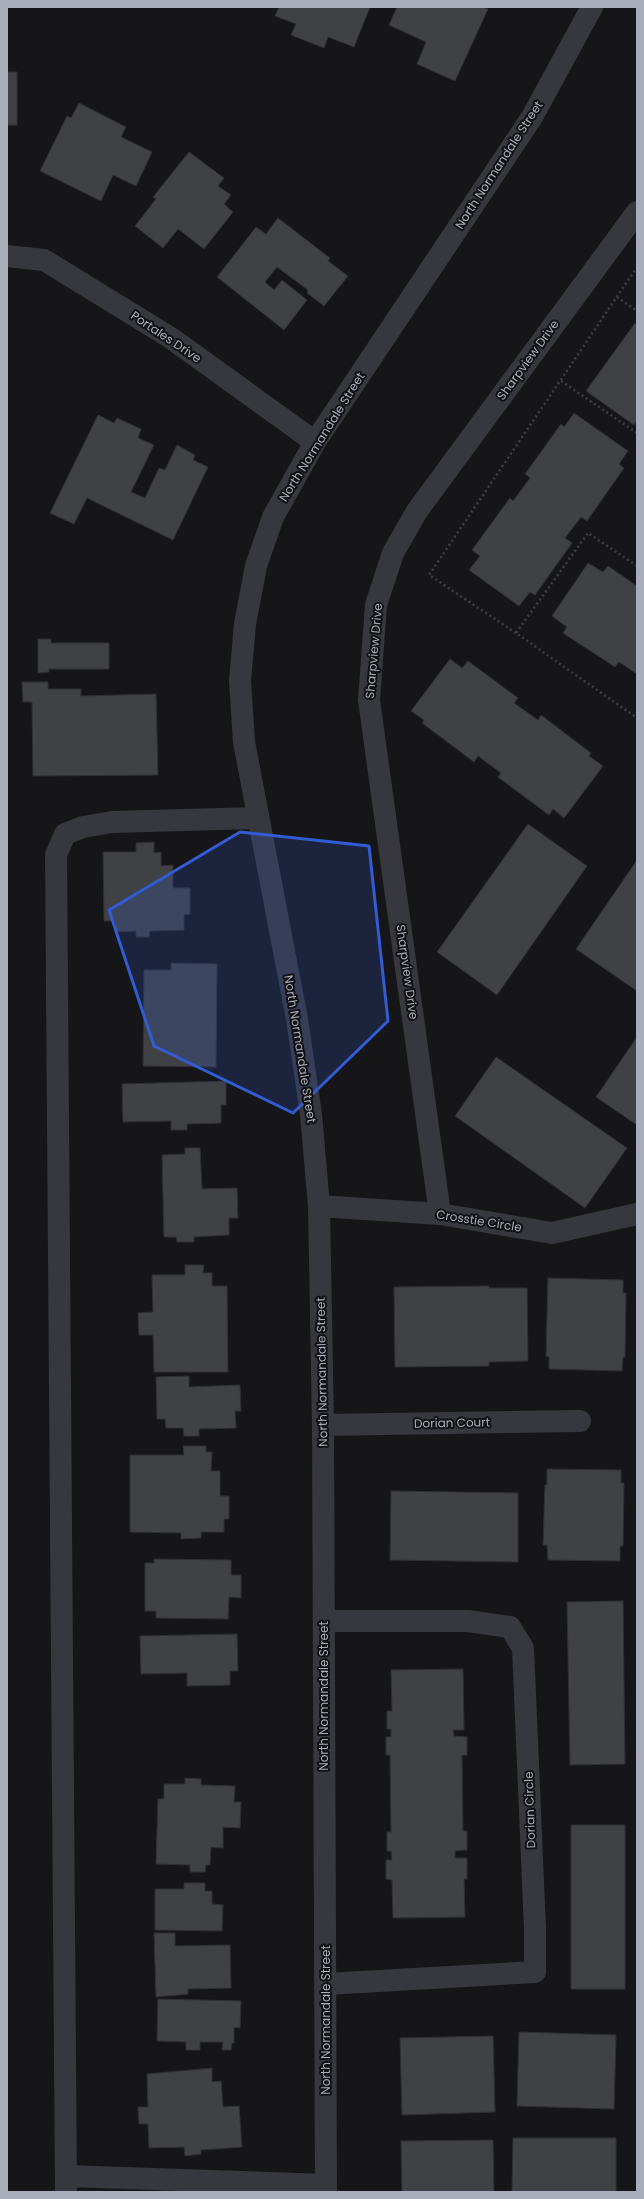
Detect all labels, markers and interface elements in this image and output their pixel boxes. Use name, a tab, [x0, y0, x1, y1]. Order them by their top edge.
street label: North Normandale Street	[451, 97, 546, 232]
street label: Portales Drive	[128, 307, 205, 366]
street label: Sharpview Drive	[493, 316, 563, 403]
street label: North Normandale Street	[275, 369, 368, 505]
street label: Sharpview Drive	[361, 603, 386, 699]
street label: Sharpview Drive	[392, 923, 423, 1020]
street label: North Normandale Street	[280, 974, 321, 1124]
street label: Crosstie Circle	[435, 1205, 523, 1236]
street label: North Normandale Street	[312, 1297, 331, 1447]
street label: Dorian Court	[414, 1413, 490, 1432]
street label: North Normandale Street	[315, 1621, 332, 1771]
street label: Dorian Circle	[520, 1771, 539, 1849]
street label: North Normandale Street	[317, 1945, 334, 2095]

